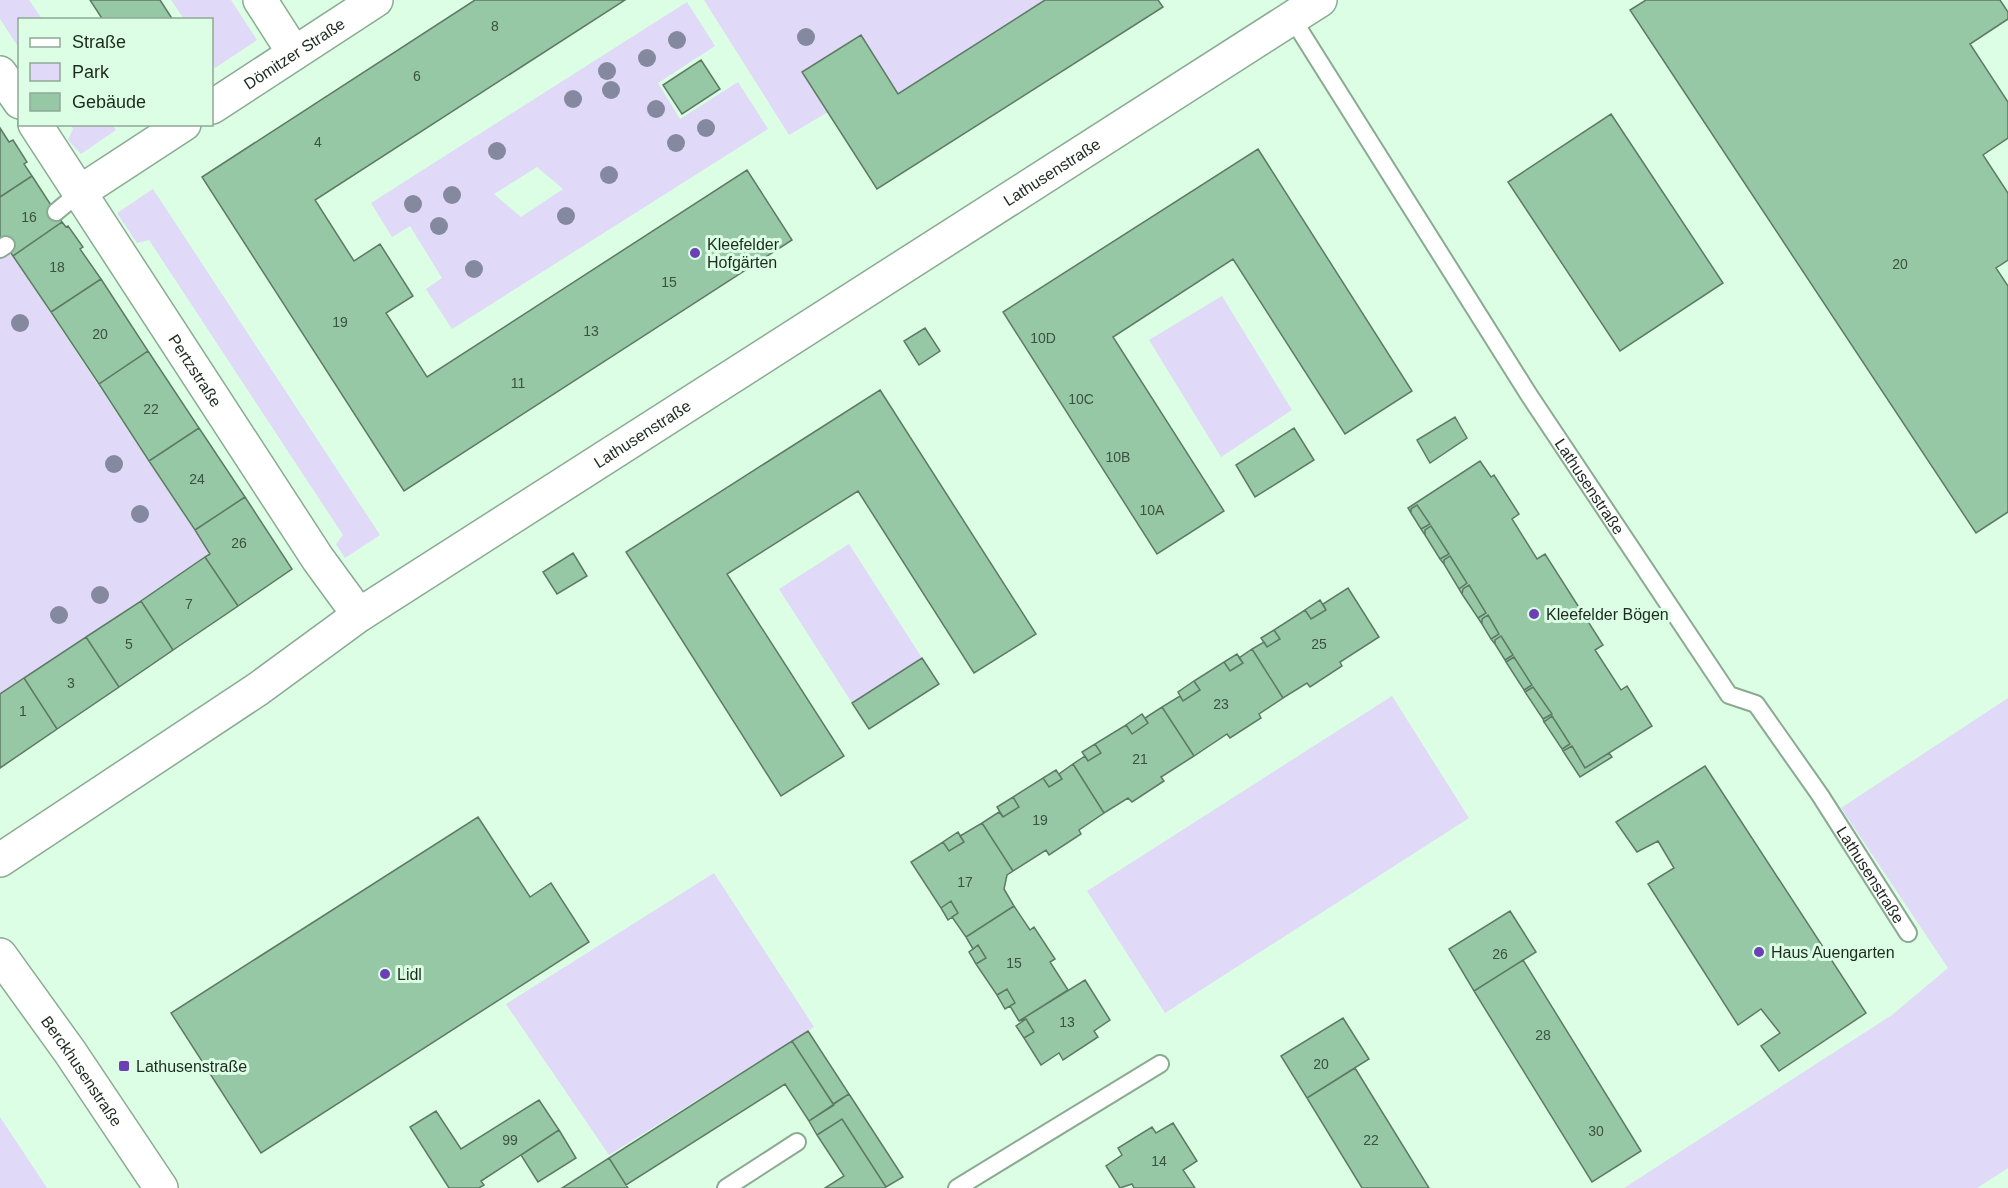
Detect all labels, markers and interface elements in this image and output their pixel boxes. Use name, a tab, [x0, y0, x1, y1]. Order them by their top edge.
street label: Dömitzer Straße	[241, 14, 348, 92]
legend	[18, 18, 213, 126]
house number: 8	[491, 18, 499, 34]
text: Straße	[72, 32, 126, 52]
text: Park	[72, 62, 110, 82]
house number: 6	[413, 68, 421, 84]
text: Gebäude	[72, 92, 146, 112]
house number: 4	[314, 134, 322, 150]
street label: Lathusenstraße	[1000, 135, 1103, 209]
house number: 16	[21, 209, 37, 225]
place label: Kleefelder Hofgärten	[707, 236, 780, 271]
marker: Kleefelder Hofgärten	[688, 246, 702, 260]
house number: 20	[1892, 256, 1908, 272]
house number: 18	[49, 259, 65, 275]
house number: 15	[661, 274, 677, 290]
house number: 19	[332, 314, 348, 330]
house number: 13	[583, 323, 599, 339]
house number: 20	[92, 326, 108, 342]
house number: 10D	[1030, 330, 1056, 346]
street label: Pertzstraße	[166, 331, 225, 410]
house number: 11	[511, 375, 525, 391]
house number: 10C	[1068, 391, 1094, 407]
street label: Lathusenstraße	[591, 397, 694, 471]
house number: 22	[143, 401, 159, 417]
street label: Lathusenstraße	[1552, 435, 1628, 537]
house number: 10B	[1106, 449, 1130, 465]
house number: 24	[189, 471, 205, 487]
house number: 10A	[1140, 502, 1165, 518]
house number: 26	[231, 535, 247, 551]
house number: 7	[185, 596, 193, 612]
place label: Kleefelder Bögen	[1546, 606, 1669, 623]
marker: Kleefelder Bögen	[1527, 607, 1541, 621]
house number: 5	[125, 636, 133, 652]
house number: 25	[1311, 636, 1327, 652]
house number: 3	[67, 675, 75, 691]
house number: 23	[1213, 696, 1229, 712]
house number: 1	[19, 703, 27, 719]
house number: 21	[1132, 751, 1148, 767]
house number: 19	[1032, 812, 1048, 828]
street label: Lathusenstraße	[1834, 823, 1908, 926]
house number: 17	[957, 874, 973, 890]
place label: Haus Auengarten	[1771, 944, 1895, 961]
marker: Haus Auengarten	[1752, 945, 1766, 959]
house number: 26	[1492, 946, 1508, 962]
house number: 15	[1006, 955, 1022, 971]
place label: Lidl	[397, 966, 422, 983]
marker: Lidl	[378, 967, 392, 981]
street label: Berckhusenstraße	[38, 1013, 126, 1129]
house number: 13	[1059, 1014, 1075, 1030]
house number: 28	[1535, 1027, 1551, 1043]
house number: 20	[1313, 1056, 1329, 1072]
place label: Lathusenstraße	[136, 1058, 247, 1075]
marker: Lathusenstraße	[117, 1059, 131, 1073]
house number: 30	[1588, 1123, 1604, 1139]
house number: 99	[502, 1132, 518, 1148]
house number: 22	[1363, 1132, 1379, 1148]
house number: 14	[1151, 1153, 1167, 1169]

